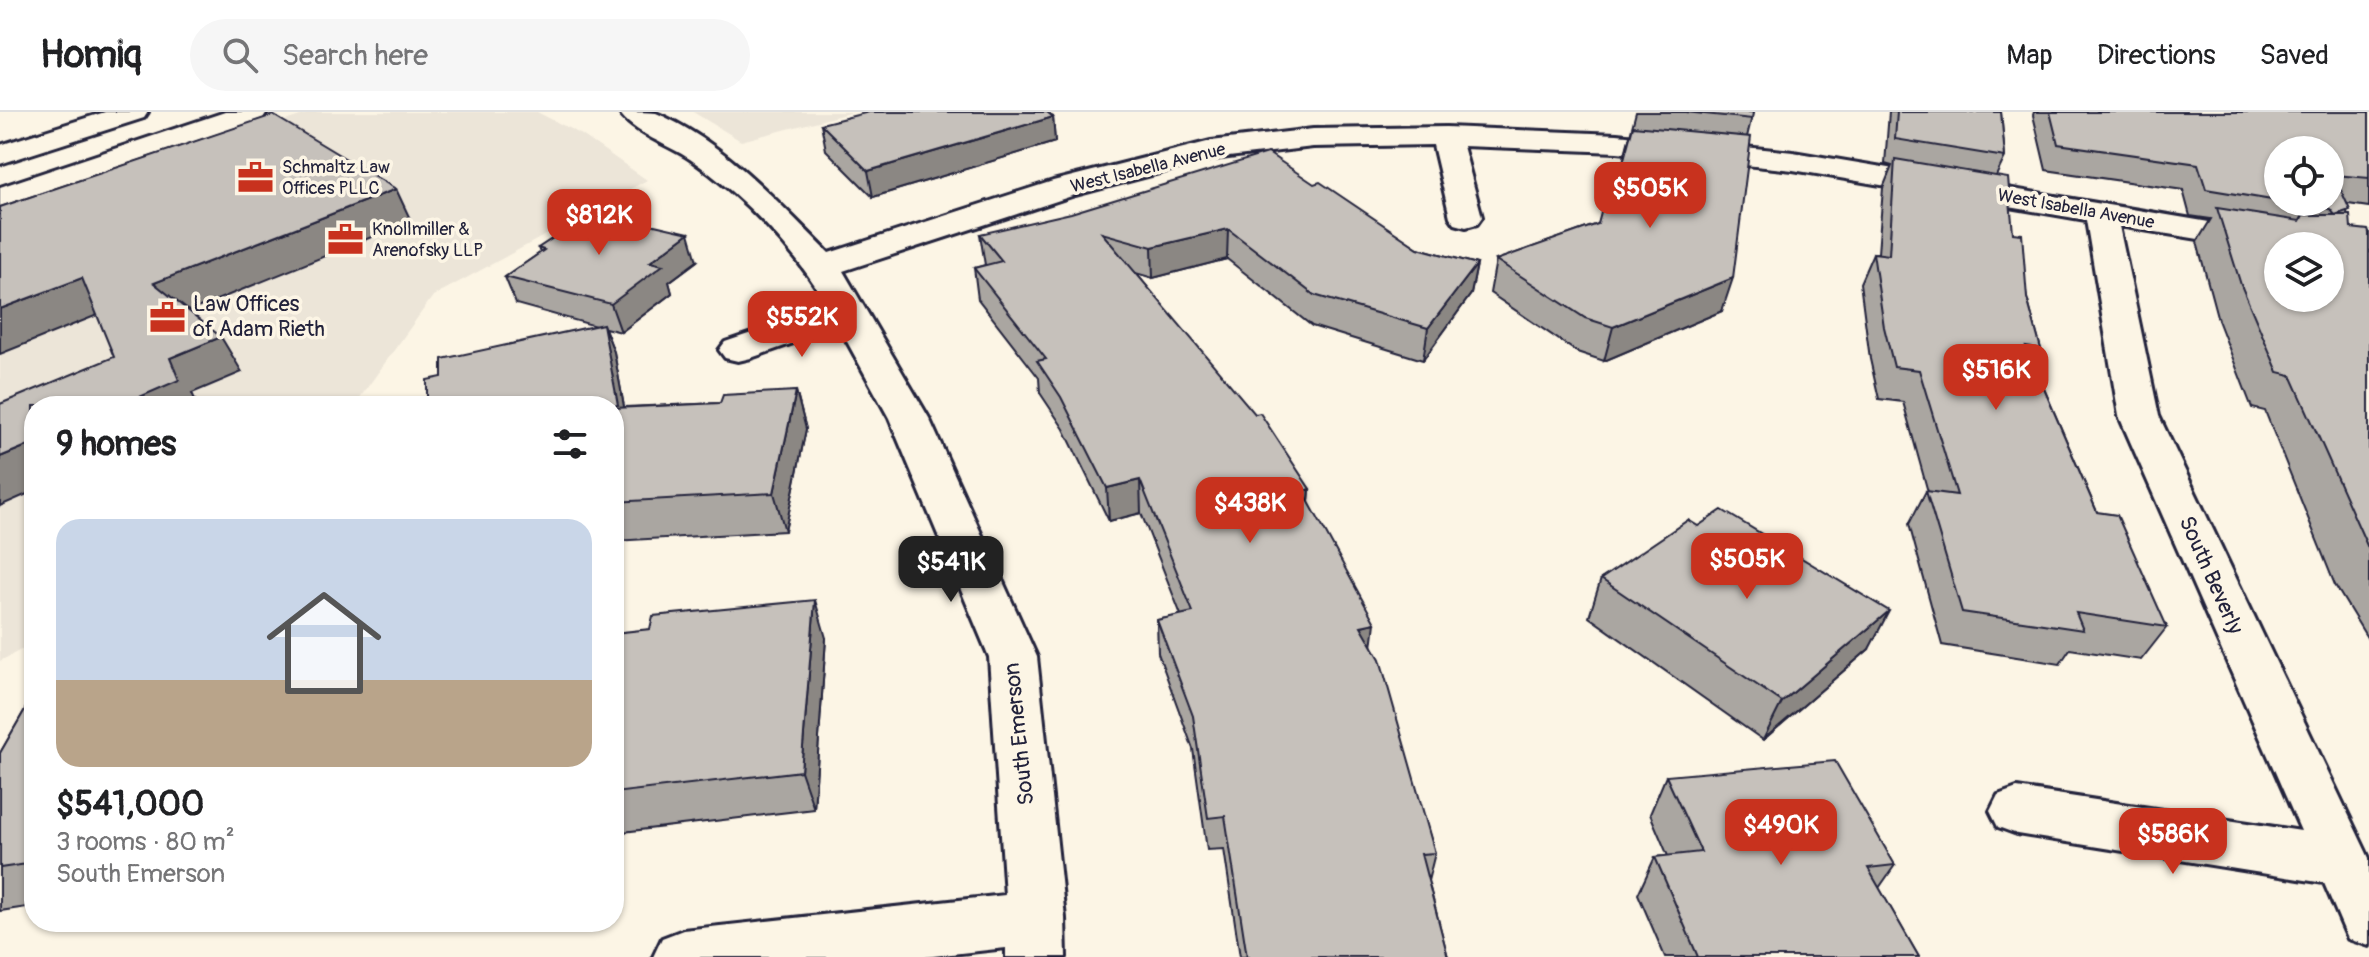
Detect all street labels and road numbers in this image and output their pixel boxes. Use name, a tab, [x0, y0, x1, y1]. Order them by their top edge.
street label: West Isabella Avenue	[1068, 138, 1228, 198]
street label: West Isabella Avenue	[1996, 184, 2156, 234]
street label: South Beverly	[2173, 512, 2249, 638]
street label: South Emerson	[998, 661, 1040, 807]

